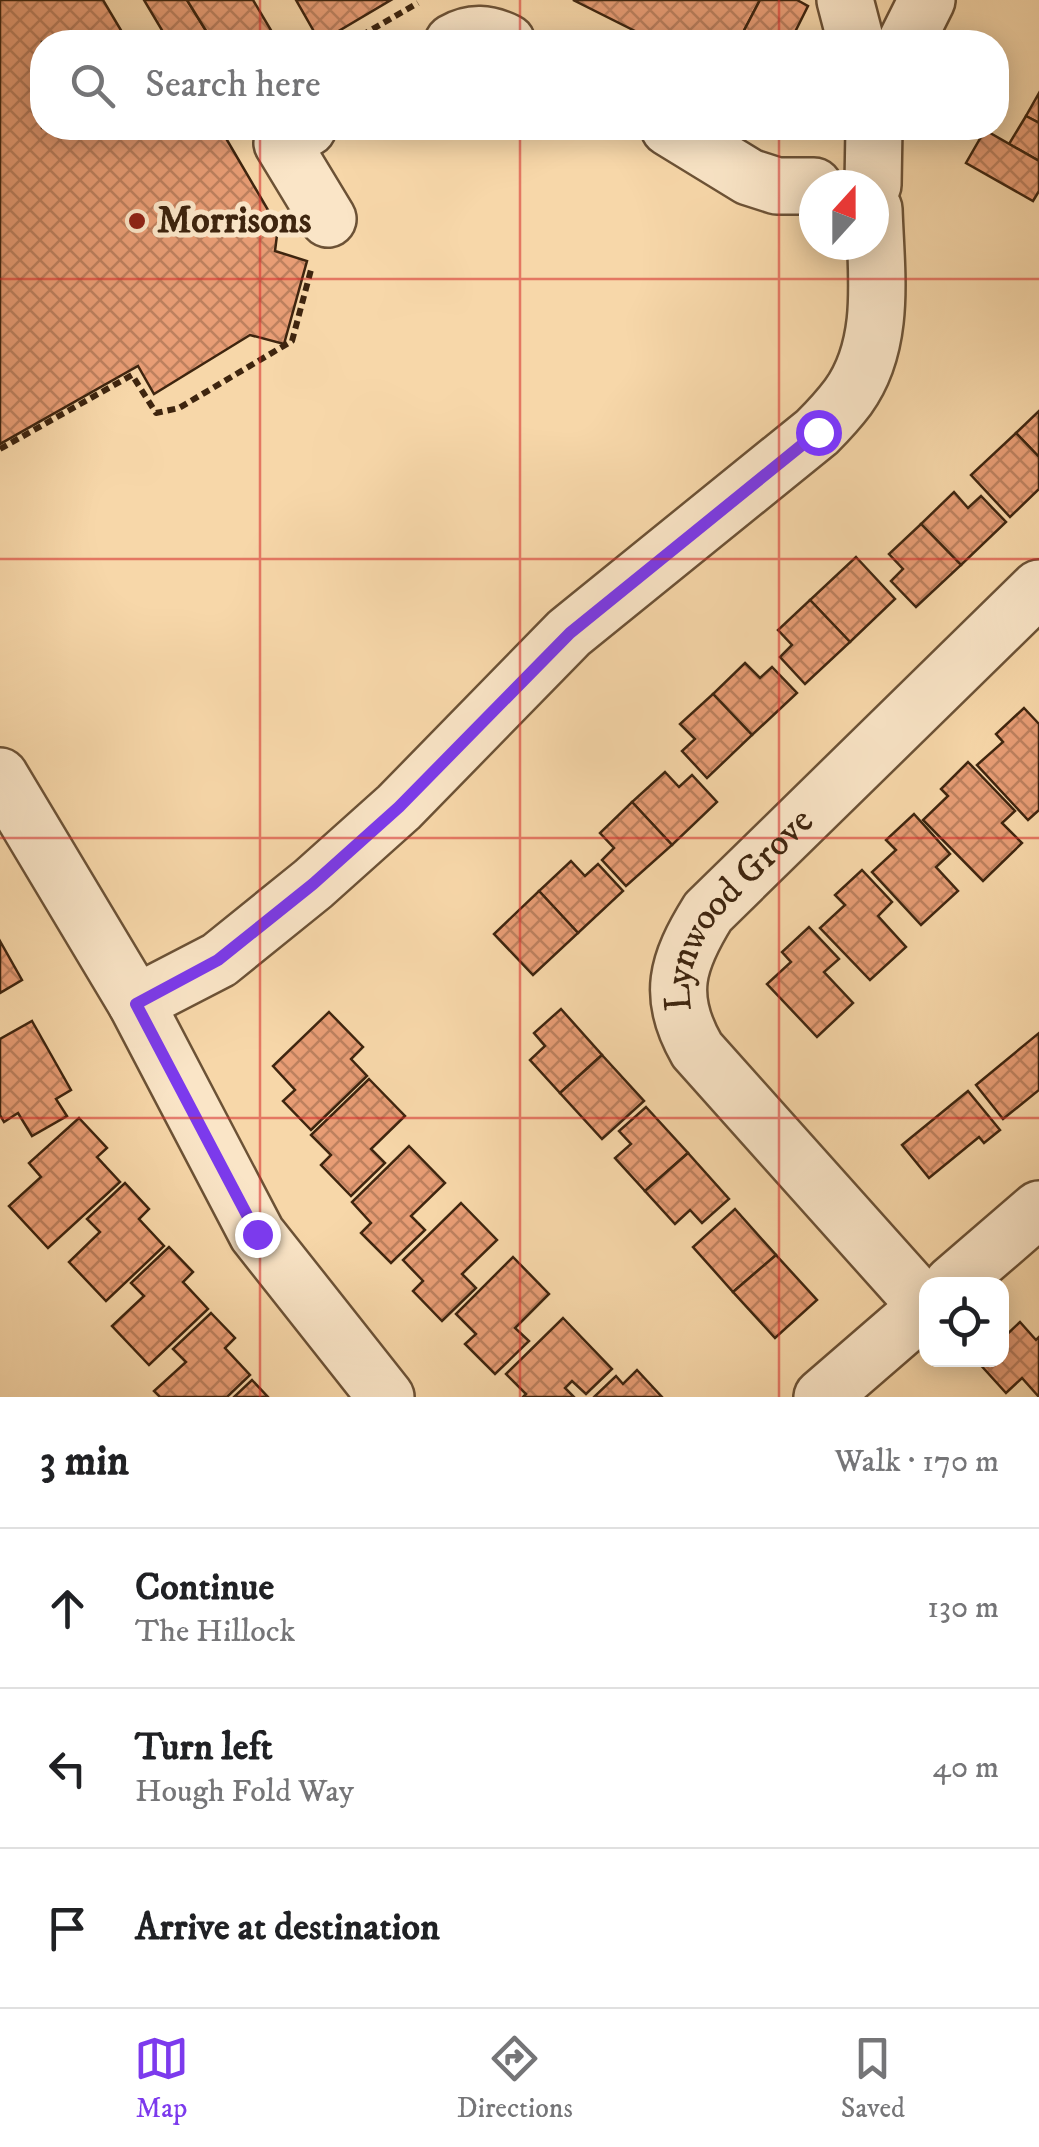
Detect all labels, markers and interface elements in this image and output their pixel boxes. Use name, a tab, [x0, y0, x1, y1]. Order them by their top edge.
search box	[30, 30, 1009, 140]
icon: search	[65, 58, 120, 113]
text: Search here	[145, 61, 321, 109]
north arrow	[799, 170, 889, 260]
place label: Morrisons	[157, 197, 312, 245]
marker: Morrisons	[126, 210, 148, 232]
route start	[796, 410, 842, 456]
street label: Lynwood Grove	[654, 798, 824, 1013]
route end	[235, 1212, 281, 1258]
map controls	[919, 1277, 1009, 1367]
button: locate	[919, 1277, 1009, 1367]
text: 3 min	[40, 1436, 129, 1488]
text: Walk · 170 m	[834, 1442, 999, 1482]
text: Continue	[135, 1564, 274, 1612]
icon: ahead	[40, 1581, 95, 1636]
text: 130 m	[927, 1588, 999, 1628]
text: The Hillock	[135, 1612, 295, 1652]
text: Turn left	[135, 1724, 273, 1772]
icon: left	[40, 1741, 95, 1796]
text: 40 m	[932, 1748, 999, 1788]
text: Hough Fold Way	[135, 1772, 354, 1812]
icon: arrive	[40, 1901, 95, 1956]
text: Arrive at destination	[135, 1904, 440, 1952]
tab: Map	[134, 2031, 189, 2126]
tab: Directions	[457, 2031, 573, 2126]
tab: Saved	[841, 2031, 905, 2126]

